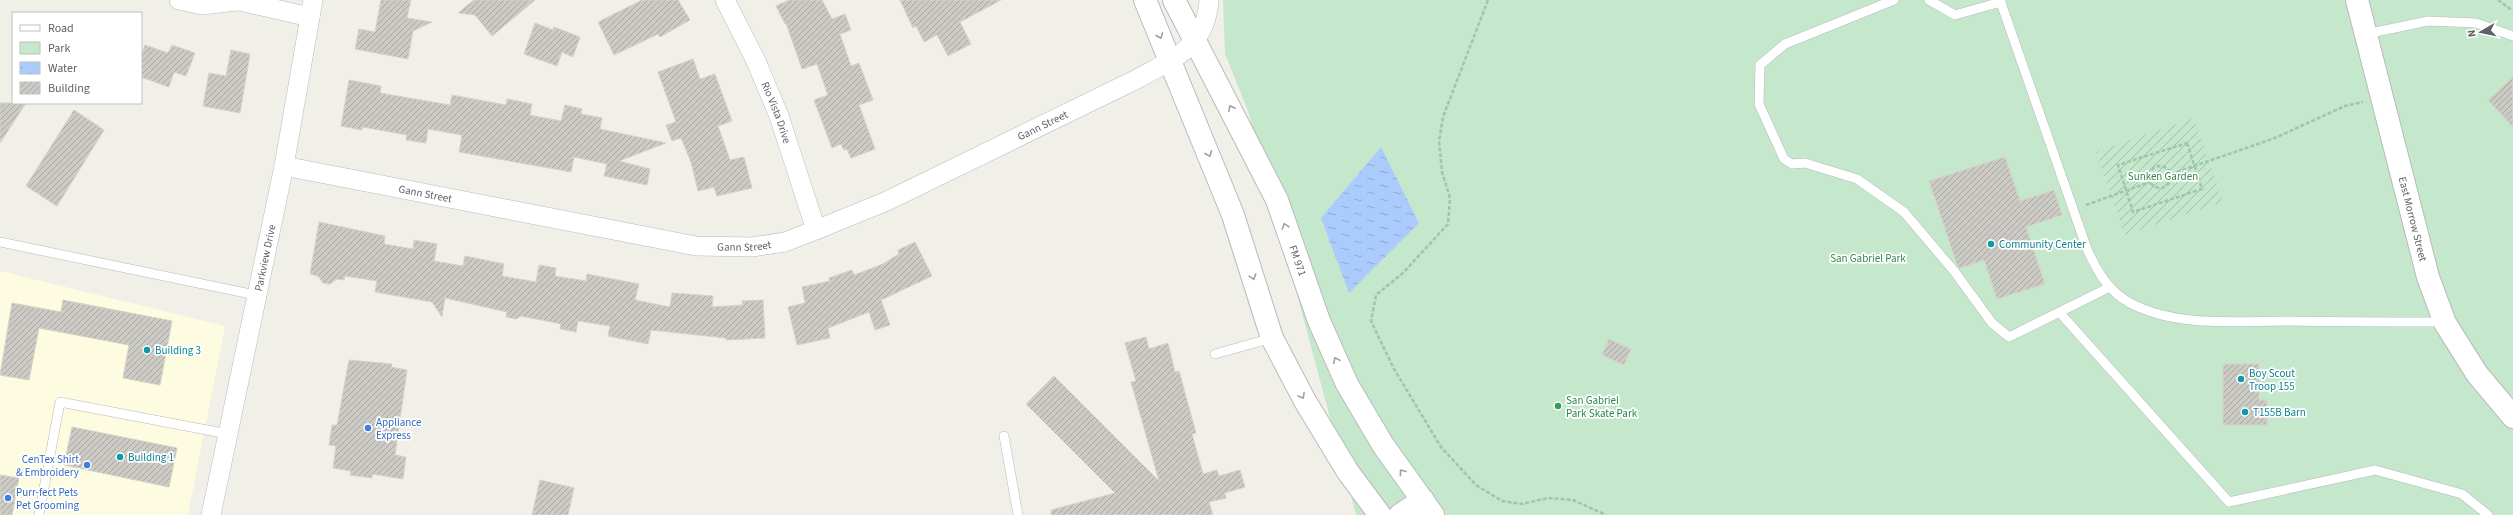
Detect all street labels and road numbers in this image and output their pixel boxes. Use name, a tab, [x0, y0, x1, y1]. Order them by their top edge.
street label: Rio Vista Drive	[758, 80, 795, 146]
street label: Gann Street	[1015, 107, 1071, 144]
street label: East Morrow Street	[2395, 175, 2431, 263]
street label: Gann Street	[397, 181, 454, 207]
street label: Parkview Drive	[251, 222, 280, 292]
street label: Gann Street	[717, 237, 773, 255]
street label: FM 971	[1285, 243, 1310, 278]

